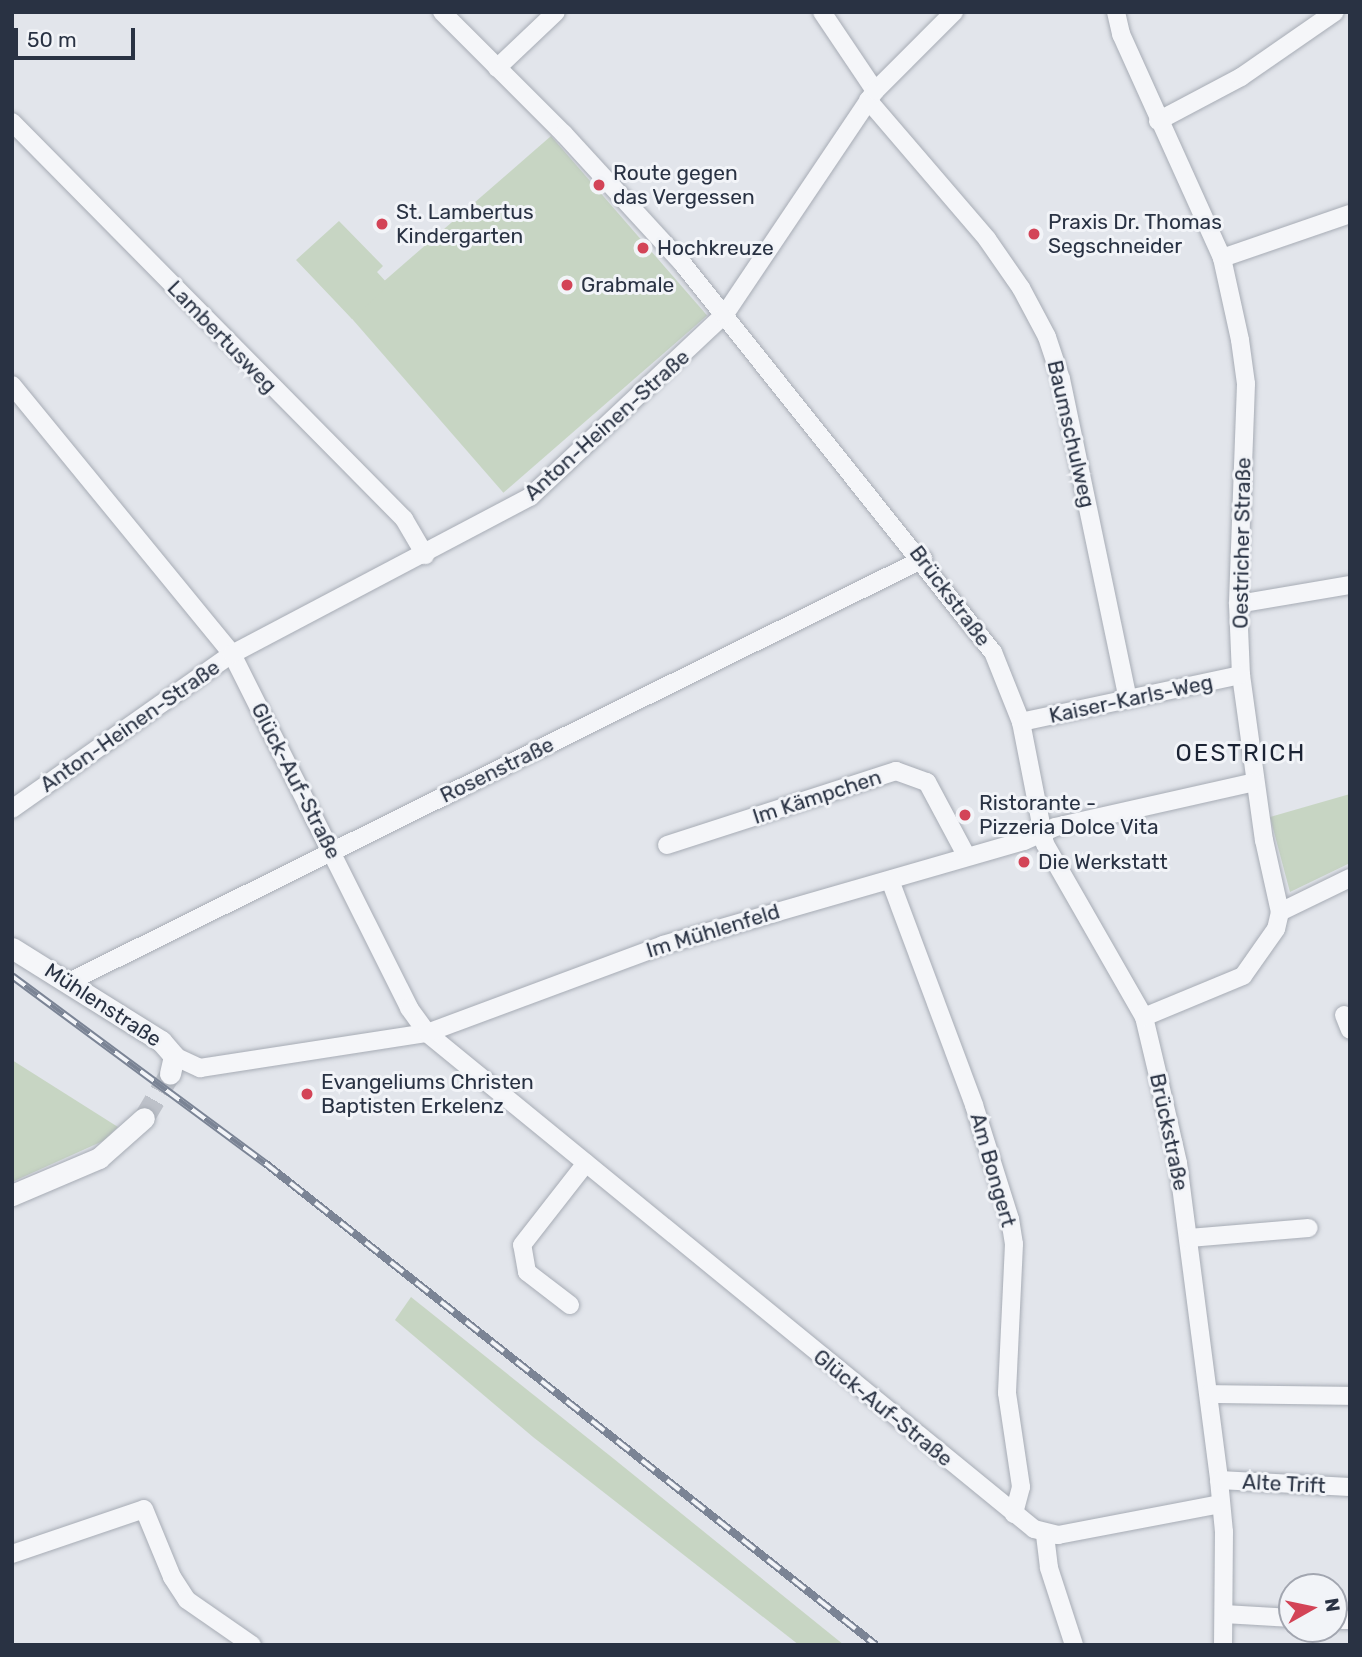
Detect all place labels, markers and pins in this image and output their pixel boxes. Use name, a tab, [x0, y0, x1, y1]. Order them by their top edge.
place label: Route gegen das Vergessen	[613, 160, 755, 210]
marker: Route gegen das Vergessen	[591, 177, 607, 193]
place label: St. Lambertus Kindergarten	[396, 199, 534, 249]
place label: Praxis Dr. Thomas Segschneider	[1048, 209, 1222, 259]
marker: St. Lambertus Kindergarten	[374, 216, 390, 232]
marker: Praxis Dr. Thomas Segschneider	[1026, 226, 1042, 242]
place label: Hochkreuze	[657, 235, 774, 261]
marker: Hochkreuze	[635, 240, 651, 256]
place label: Grabmale	[581, 272, 674, 298]
marker: Grabmale	[559, 277, 575, 293]
place label: Ristorante - Pizzeria Dolce Vita	[979, 790, 1159, 840]
marker: Ristorante - Pizzeria Dolce Vita	[957, 807, 973, 823]
place label: Die Werkstatt	[1038, 849, 1168, 875]
marker: Die Werkstatt	[1016, 854, 1032, 870]
place label: Evangeliums Christen Baptisten Erkelenz	[321, 1069, 534, 1119]
marker: Evangeliums Christen Baptisten Erkelenz	[299, 1086, 315, 1102]

